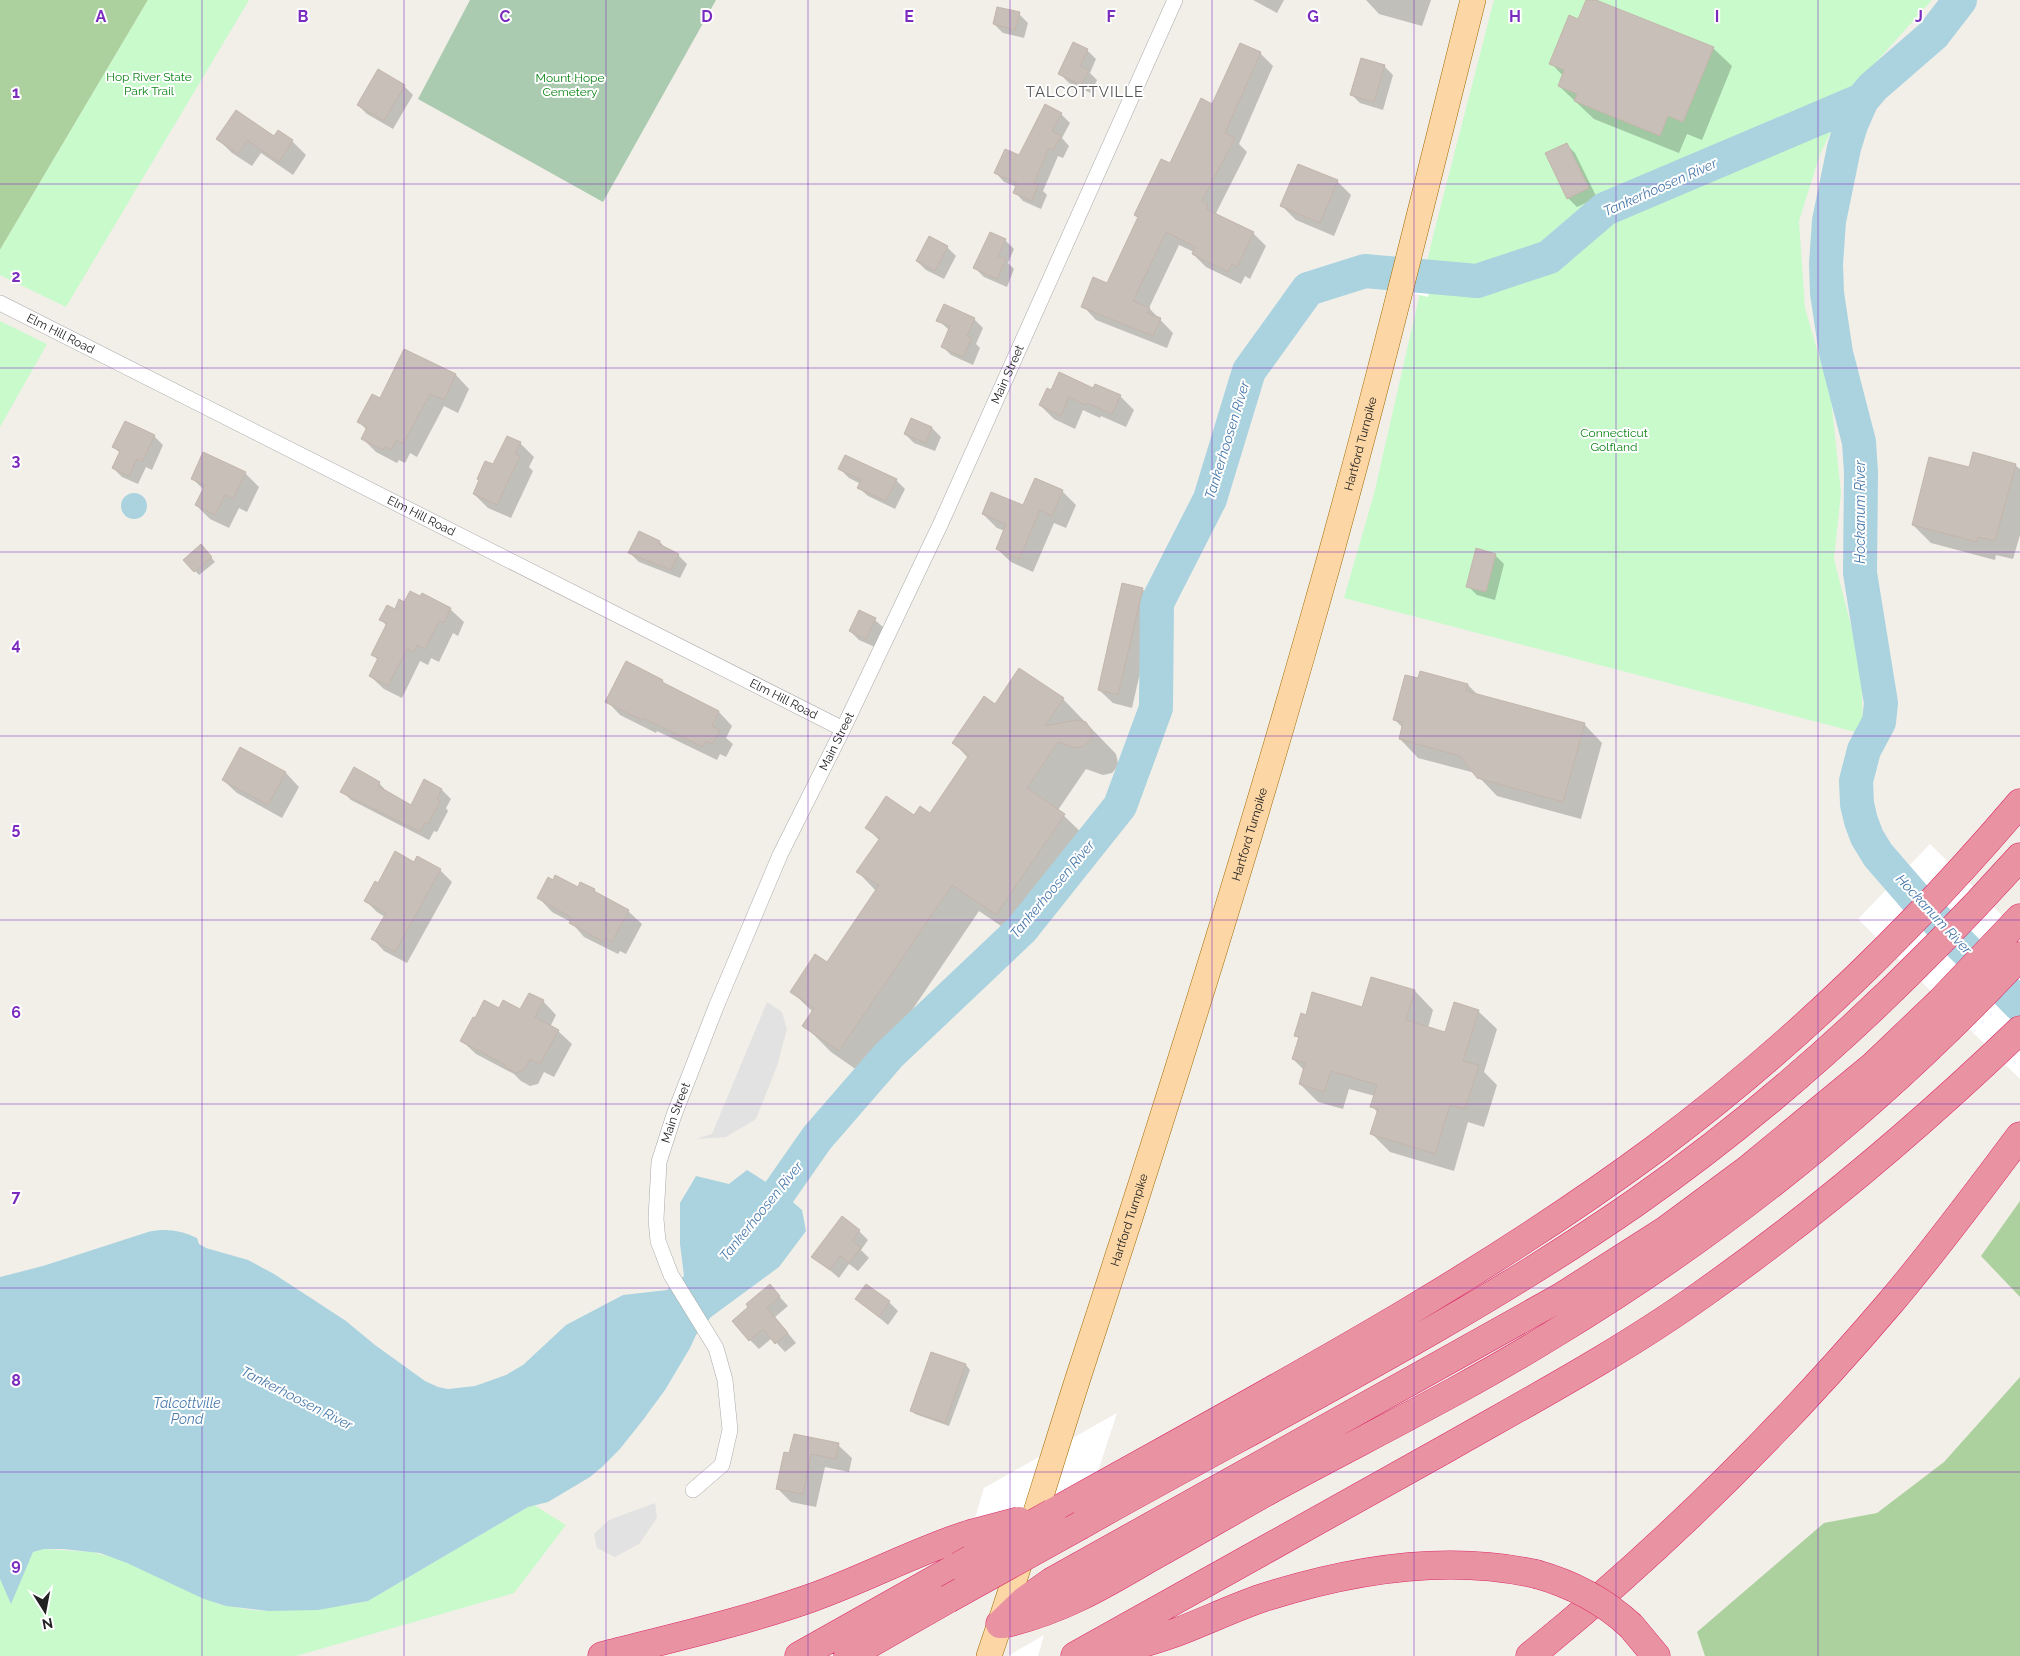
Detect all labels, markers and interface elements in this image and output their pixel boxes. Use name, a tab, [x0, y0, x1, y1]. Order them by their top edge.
text: A	[96, 7, 107, 26]
text: B	[298, 7, 309, 26]
text: C	[500, 7, 511, 26]
text: D	[701, 7, 713, 26]
text: E	[904, 7, 914, 26]
text: F	[1106, 7, 1116, 26]
text: G	[1307, 7, 1319, 26]
text: H	[1509, 7, 1521, 26]
text: I	[1715, 7, 1719, 26]
text: J	[1915, 7, 1923, 26]
park label: Hop River State Park Trail	[106, 70, 192, 98]
park label: Mount Hope Cemetery	[535, 71, 605, 99]
text: 1	[12, 83, 20, 102]
district label: TALCOTTVILLE	[1026, 83, 1144, 101]
water label: Tankerhoosen River	[1601, 154, 1720, 219]
text: 2	[11, 267, 21, 286]
street label: Elm Hill Road	[24, 311, 97, 357]
street label: Main Street	[988, 343, 1027, 406]
water label: Tankerhoosen River	[1201, 378, 1253, 501]
street label: Hartford Turnpike	[1341, 395, 1380, 492]
park label: Connecticut Golfland	[1580, 426, 1648, 454]
text: 3	[12, 451, 21, 470]
water label: Hockanum River	[1852, 459, 1868, 564]
street label: Elm Hill Road	[385, 493, 458, 539]
text: 4	[11, 635, 21, 654]
street label: Elm Hill Road	[747, 676, 820, 722]
street label: Main Street	[816, 710, 857, 773]
street label: Hartford Turnpike	[1229, 786, 1270, 883]
text: 5	[12, 819, 21, 838]
water label: Tankerhoosen River	[1006, 836, 1098, 941]
water label: Hockanum River	[1893, 871, 1976, 958]
text: 6	[11, 1003, 21, 1022]
street label: Main Street	[659, 1081, 693, 1145]
water label: Tankerhoosen River	[716, 1157, 807, 1264]
street label: Hartford Turnpike	[1108, 1172, 1151, 1268]
text: 7	[12, 1187, 21, 1206]
water label: Tankerhoosen River	[239, 1363, 356, 1434]
text: 8	[11, 1371, 21, 1390]
water label: Talcottville Pond	[153, 1395, 221, 1427]
text: 9	[11, 1555, 21, 1574]
north arrow	[20, 1586, 70, 1636]
text: N	[41, 1615, 54, 1633]

